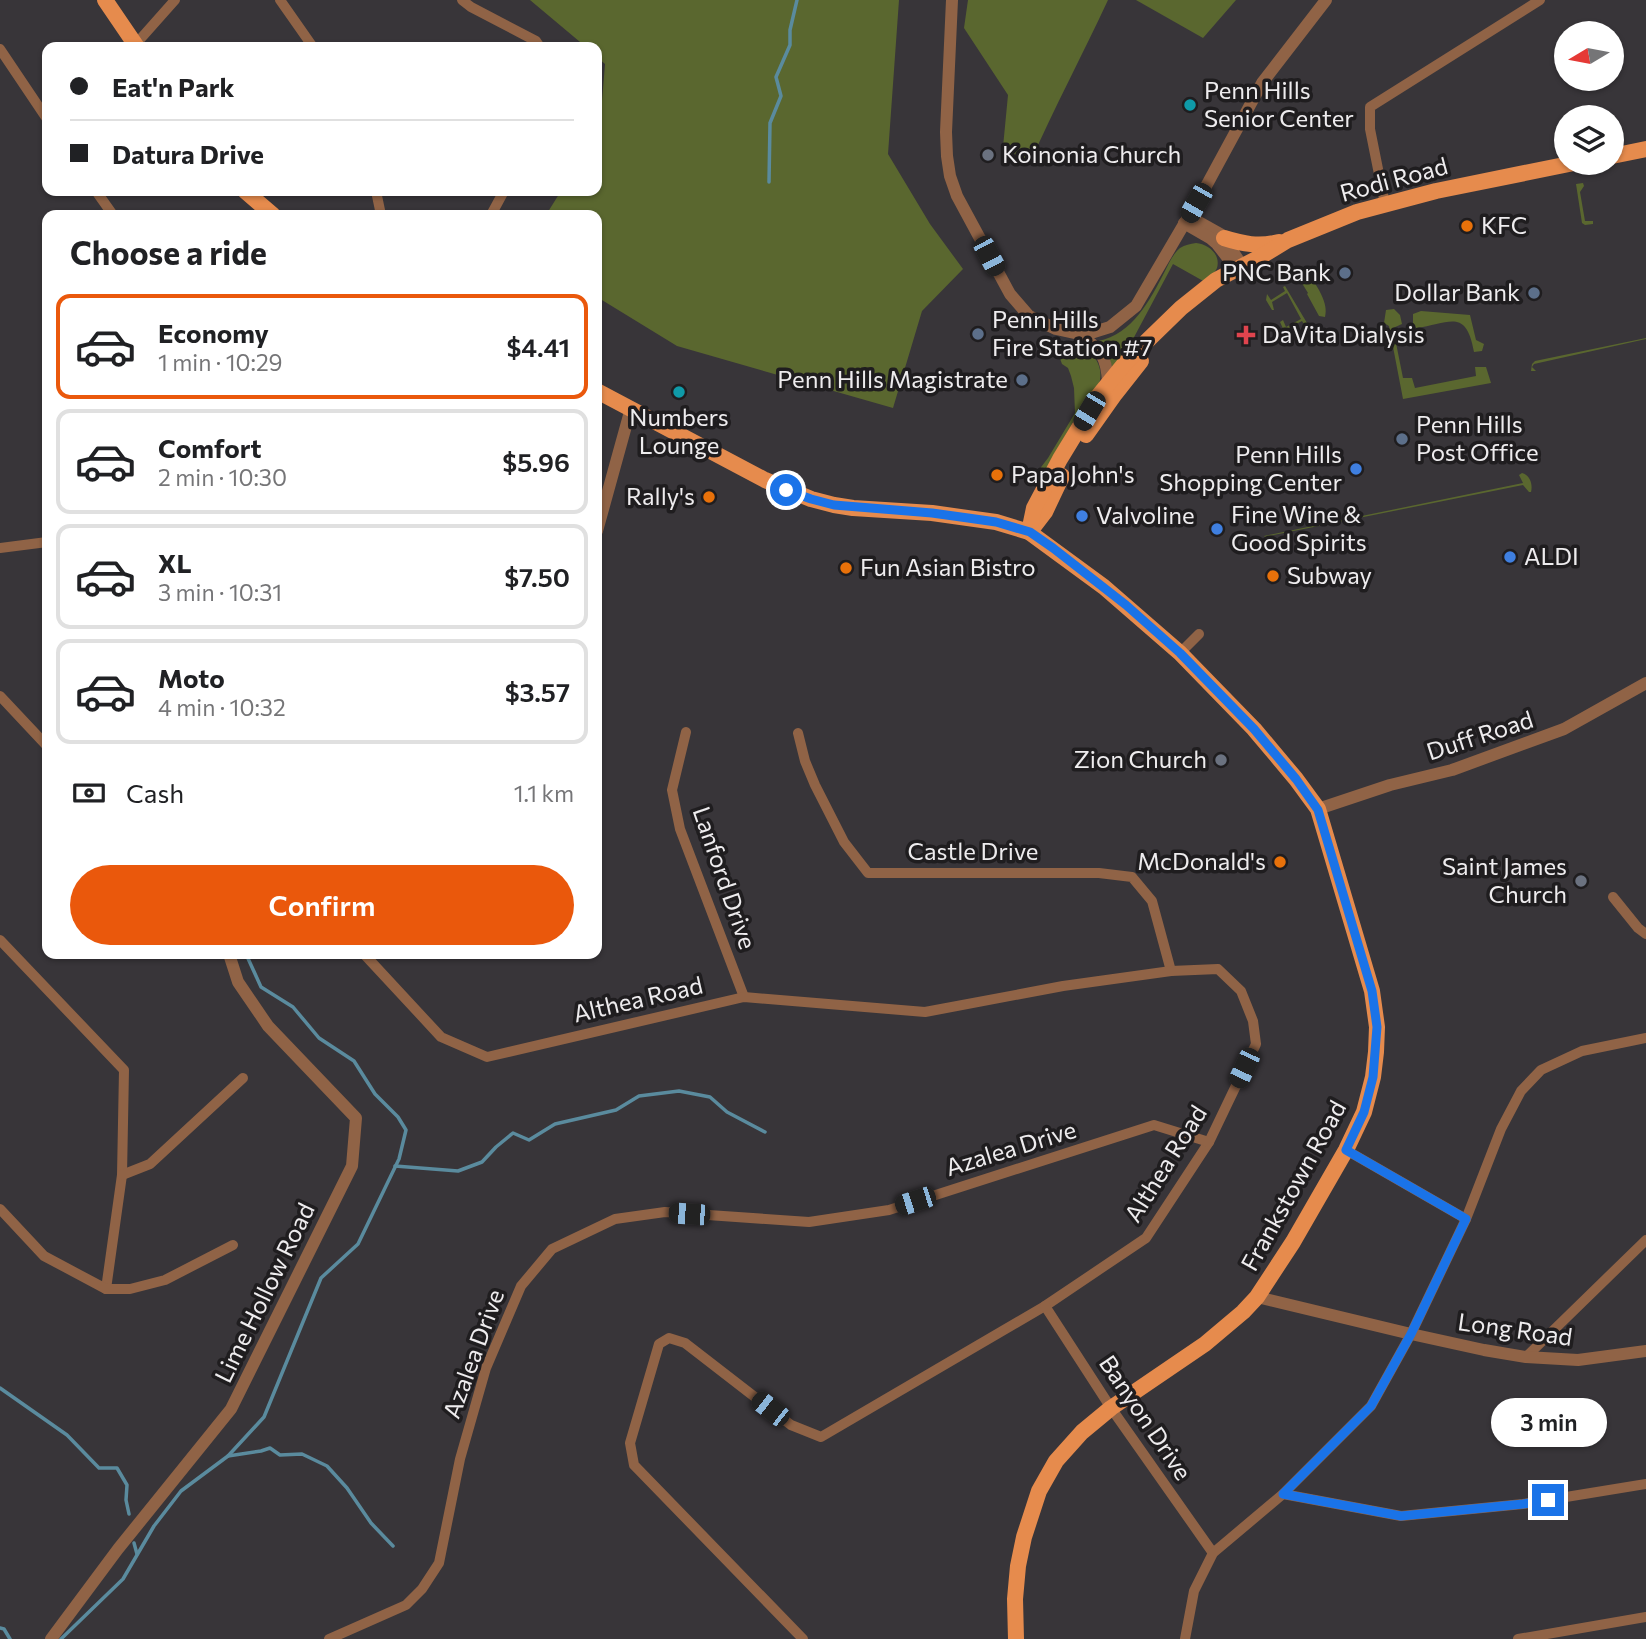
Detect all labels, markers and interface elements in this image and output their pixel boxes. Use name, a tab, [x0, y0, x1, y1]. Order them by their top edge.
north arrow	[1554, 21, 1624, 91]
map controls	[1554, 21, 1624, 175]
text: Eat'n Park	[112, 71, 234, 102]
place label: Penn Hills Senior Center	[1204, 75, 1354, 132]
marker: Penn Hills Senior Center	[1182, 97, 1198, 113]
button: layers	[1554, 105, 1624, 175]
text: Datura Drive	[112, 138, 264, 169]
place label: Koinonia Church	[1002, 139, 1181, 168]
marker: Koinonia Church	[980, 147, 996, 163]
street label: Rodi Road	[1337, 150, 1451, 207]
car	[1177, 180, 1216, 226]
place label: KFC	[1481, 210, 1527, 239]
marker: KFC	[1459, 218, 1475, 234]
text: Choose a ride	[70, 232, 267, 272]
car	[970, 233, 1009, 279]
place label: PNC Bank	[1222, 257, 1331, 286]
marker: PNC Bank	[1337, 265, 1353, 281]
place label: Dollar Bank	[1394, 277, 1520, 306]
marker: Dollar Bank	[1526, 285, 1542, 301]
place label: Penn Hills Fire Station #7	[992, 304, 1152, 361]
icon: car	[74, 315, 137, 378]
text: Economy	[158, 317, 269, 348]
place label: DaVita Dialysis	[1262, 319, 1425, 348]
marker: DaVita Dialysis	[1236, 325, 1256, 345]
marker: Penn Hills Fire Station #7	[970, 326, 986, 342]
text: $4.41	[506, 331, 570, 362]
text: 1 min · 10:29	[158, 348, 283, 376]
place label: Penn Hills Magistrate	[777, 364, 1008, 393]
marker: Penn Hills Magistrate	[1014, 372, 1030, 388]
marker: Numbers Lounge	[671, 384, 687, 400]
car	[1070, 388, 1109, 434]
place label: Numbers Lounge	[629, 402, 729, 459]
place label: Penn Hills Post Office	[1416, 409, 1539, 466]
icon: car	[74, 430, 137, 493]
marker: Penn Hills Post Office	[1394, 431, 1410, 447]
text: Comfort	[158, 432, 261, 463]
place label: Penn Hills Shopping Center	[1159, 439, 1342, 496]
text: $5.96	[502, 446, 570, 477]
place label: Papa John's	[1011, 459, 1135, 488]
marker: Penn Hills Shopping Center	[1348, 461, 1364, 477]
text: 2 min · 10:30	[158, 463, 287, 491]
marker: Papa John's	[989, 467, 1005, 483]
route start	[770, 474, 802, 506]
place label: Rally's	[626, 481, 695, 510]
marker: Rally's	[701, 489, 717, 505]
place label: Fine Wine & Good Spirits	[1231, 499, 1367, 556]
place label: Valvoline	[1096, 500, 1195, 529]
marker: Valvoline	[1074, 508, 1090, 524]
marker: Fine Wine & Good Spirits	[1209, 521, 1225, 537]
place label: ALDI	[1524, 541, 1579, 570]
icon: car	[74, 545, 137, 608]
text: XL	[158, 547, 192, 578]
marker: ALDI	[1502, 549, 1518, 565]
place label: Fun Asian Bistro	[860, 552, 1036, 581]
marker: Fun Asian Bistro	[838, 560, 854, 576]
place label: Subway	[1287, 560, 1372, 589]
text: $7.50	[504, 561, 570, 592]
marker: Subway	[1265, 568, 1281, 584]
text: 3 min · 10:31	[158, 578, 282, 606]
icon: car	[74, 660, 137, 723]
text: Moto	[158, 662, 225, 693]
text: $3.57	[505, 676, 570, 707]
text: 4 min · 10:32	[158, 693, 286, 721]
street label: Duff Road	[1423, 704, 1536, 765]
place label: Zion Church	[1074, 744, 1207, 773]
marker: Zion Church	[1213, 752, 1229, 768]
icon: cash	[70, 774, 108, 812]
text: Cash	[126, 777, 184, 808]
text: 1.1 km	[514, 779, 574, 807]
street label: Lanford Drive	[687, 802, 763, 953]
street label: Castle Drive	[907, 836, 1039, 865]
place label: McDonald's	[1137, 846, 1266, 875]
place label: Saint James Church	[1442, 851, 1567, 908]
marker: McDonald's	[1272, 854, 1288, 870]
button: Confirm	[70, 865, 574, 945]
marker: Saint James Church	[1573, 873, 1589, 889]
street label: Althea Road	[570, 970, 705, 1028]
car	[1226, 1045, 1263, 1091]
street label: Frankstown Road	[1234, 1095, 1351, 1275]
street label: Althea Road	[1117, 1100, 1212, 1227]
street label: Azalea Drive	[942, 1114, 1079, 1181]
car	[892, 1185, 939, 1217]
street label: Lime Hollow Road	[208, 1198, 320, 1387]
car	[668, 1202, 711, 1226]
street label: Azalea Drive	[436, 1285, 509, 1422]
street label: Long Road	[1456, 1306, 1574, 1351]
street label: Banyon Drive	[1094, 1349, 1199, 1485]
car	[747, 1388, 794, 1430]
callout: 3 min	[1490, 1398, 1606, 1448]
text: 3 min	[1520, 1408, 1578, 1436]
route end	[1532, 1484, 1564, 1516]

